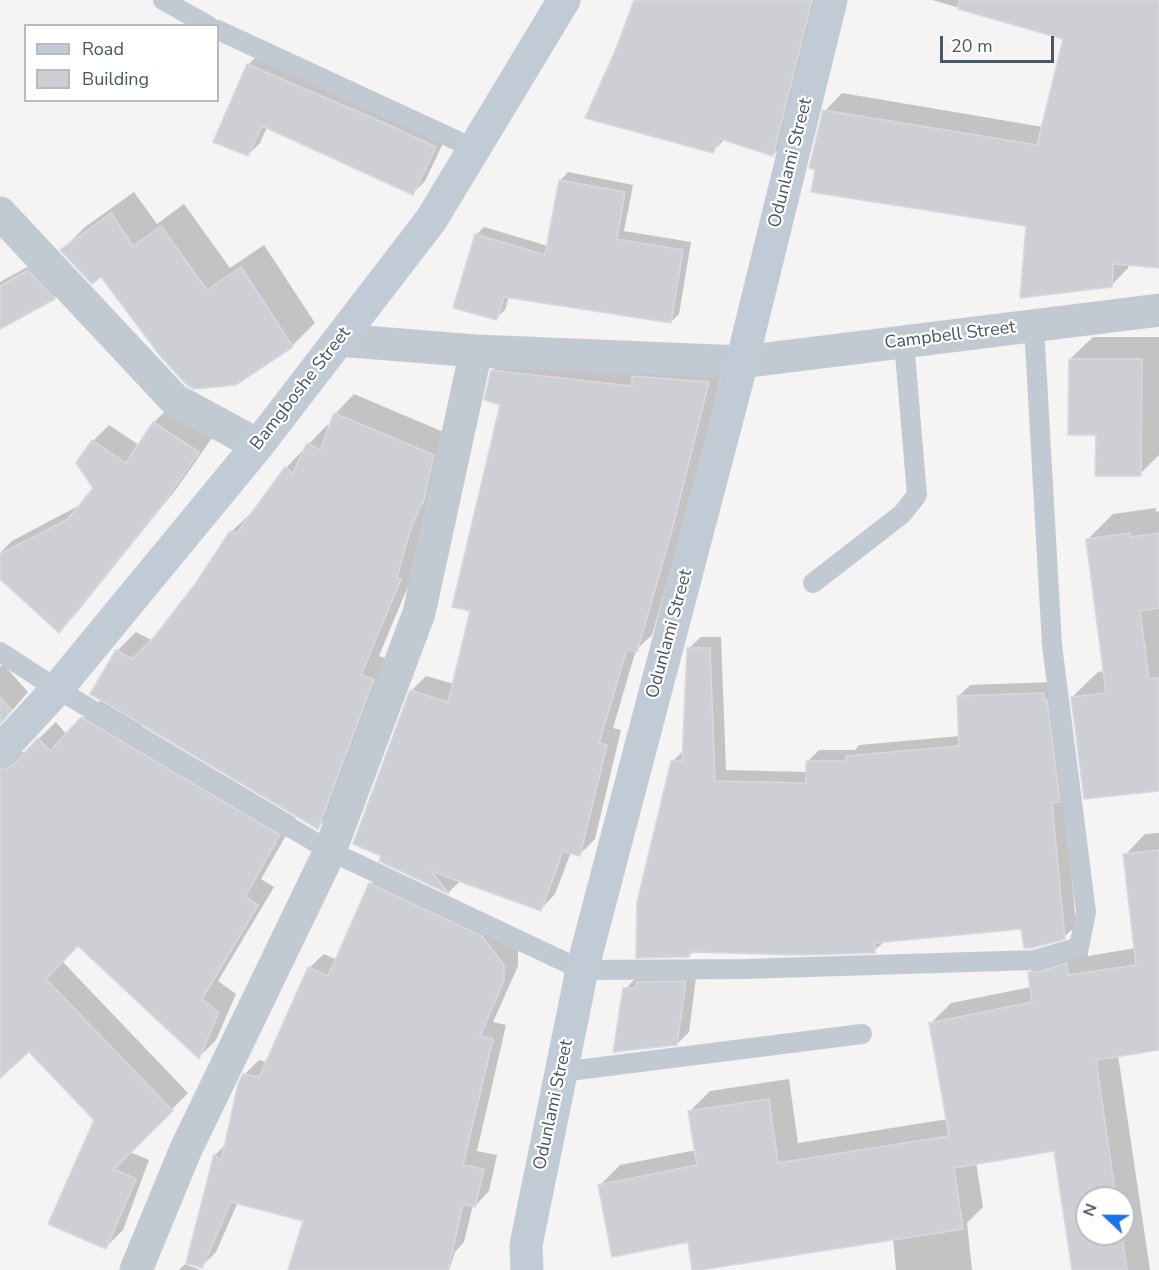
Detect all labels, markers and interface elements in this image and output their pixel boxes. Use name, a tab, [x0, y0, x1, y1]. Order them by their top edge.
legend	[24, 24, 219, 102]
scale bar	[943, 24, 1057, 62]
text: 20 m	[951, 34, 993, 58]
text: Road	[82, 37, 124, 61]
text: Building	[82, 67, 149, 91]
street label: Odunlami Street	[764, 96, 818, 230]
street label: Campbell Street	[883, 317, 1017, 355]
street label: Bamgboshe Street	[246, 323, 356, 455]
street label: Odunlami Street	[642, 567, 698, 701]
street label: Odunlami Street	[530, 1038, 578, 1172]
north arrow	[1075, 1186, 1135, 1246]
text: N	[1078, 1200, 1103, 1220]

